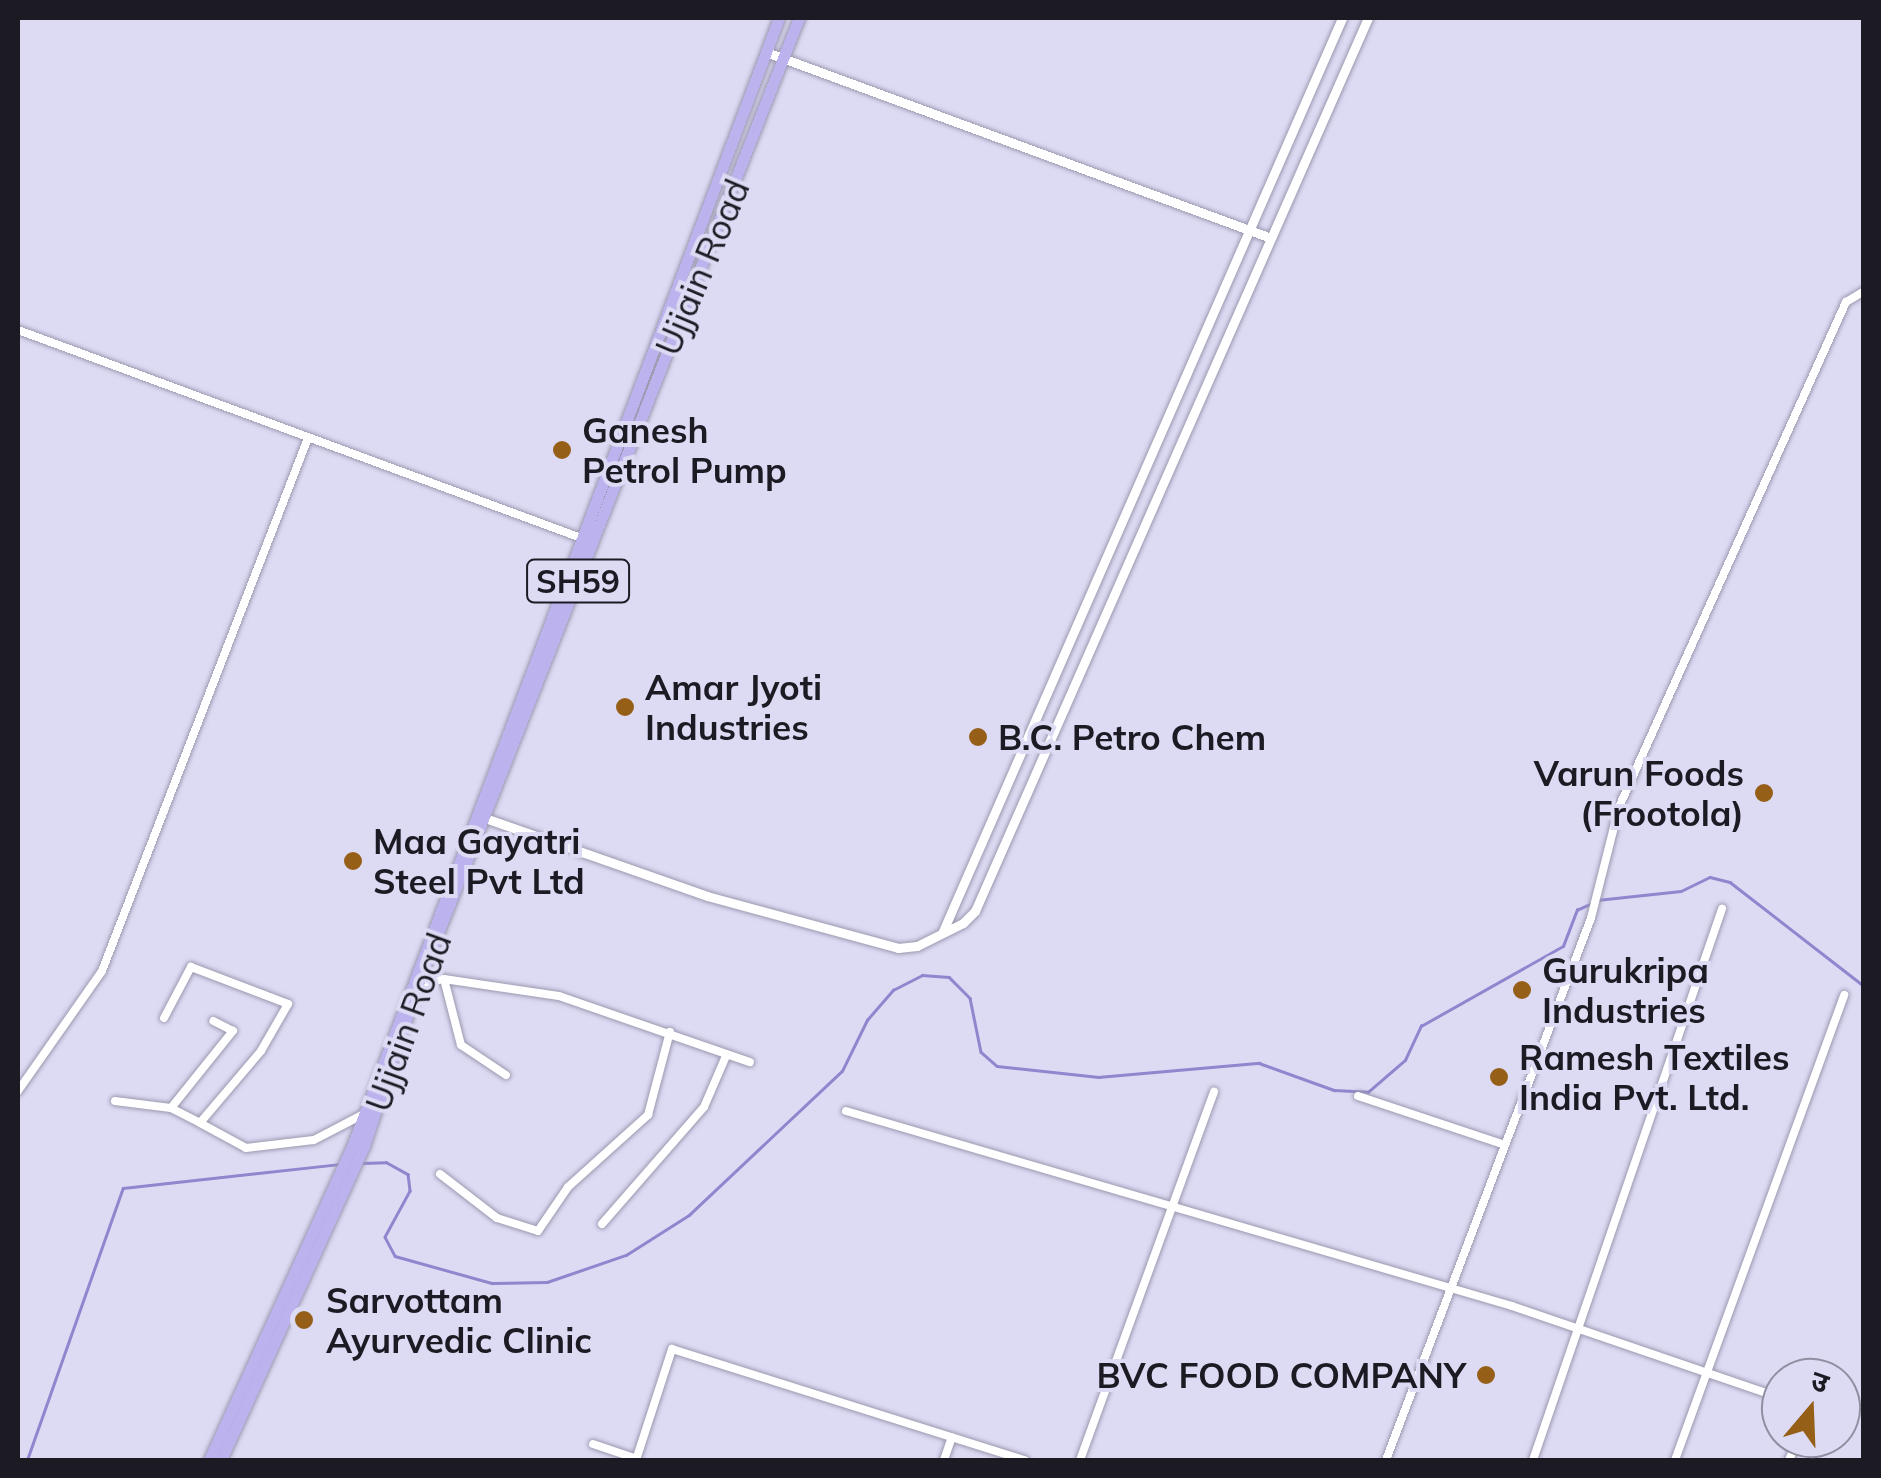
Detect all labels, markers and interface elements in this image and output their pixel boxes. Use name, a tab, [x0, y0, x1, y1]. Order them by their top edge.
street label: Ujjain Road	[646, 173, 758, 361]
place label: Ganesh Petrol Pump	[582, 409, 787, 491]
marker: Ganesh Petrol Pump	[551, 439, 573, 461]
road number: SH59	[526, 554, 630, 608]
place label: Amar Jyoti Industries	[645, 666, 822, 748]
marker: Amar Jyoti Industries	[614, 696, 636, 718]
place label: B.C. Petro Chem	[998, 716, 1266, 758]
marker: B.C. Petro Chem	[967, 726, 989, 748]
place label: Varun Foods (Frootola)	[1534, 752, 1744, 834]
marker: Varun Foods (Frootola)	[1753, 782, 1775, 804]
place label: Maa Gayatri Steel Pvt Ltd	[373, 820, 585, 902]
marker: Maa Gayatri Steel Pvt Ltd	[342, 850, 364, 872]
street label: Ujjain Road	[356, 927, 460, 1117]
place label: Gurukripa Industries	[1542, 949, 1709, 1031]
marker: Gurukripa Industries	[1511, 979, 1533, 1001]
place label: Ramesh Textiles India Pvt. Ltd.	[1519, 1036, 1789, 1118]
marker: Ramesh Textiles India Pvt. Ltd.	[1488, 1066, 1510, 1088]
place label: Sarvottam Ayurvedic Clinic	[326, 1279, 592, 1361]
marker: Sarvottam Ayurvedic Clinic	[291, 1307, 317, 1333]
place label: BVC FOOD COMPANY	[1097, 1354, 1466, 1396]
north arrow	[1761, 1358, 1861, 1458]
text: उ	[1807, 1362, 1834, 1400]
marker: BVC FOOD COMPANY	[1475, 1364, 1497, 1386]

